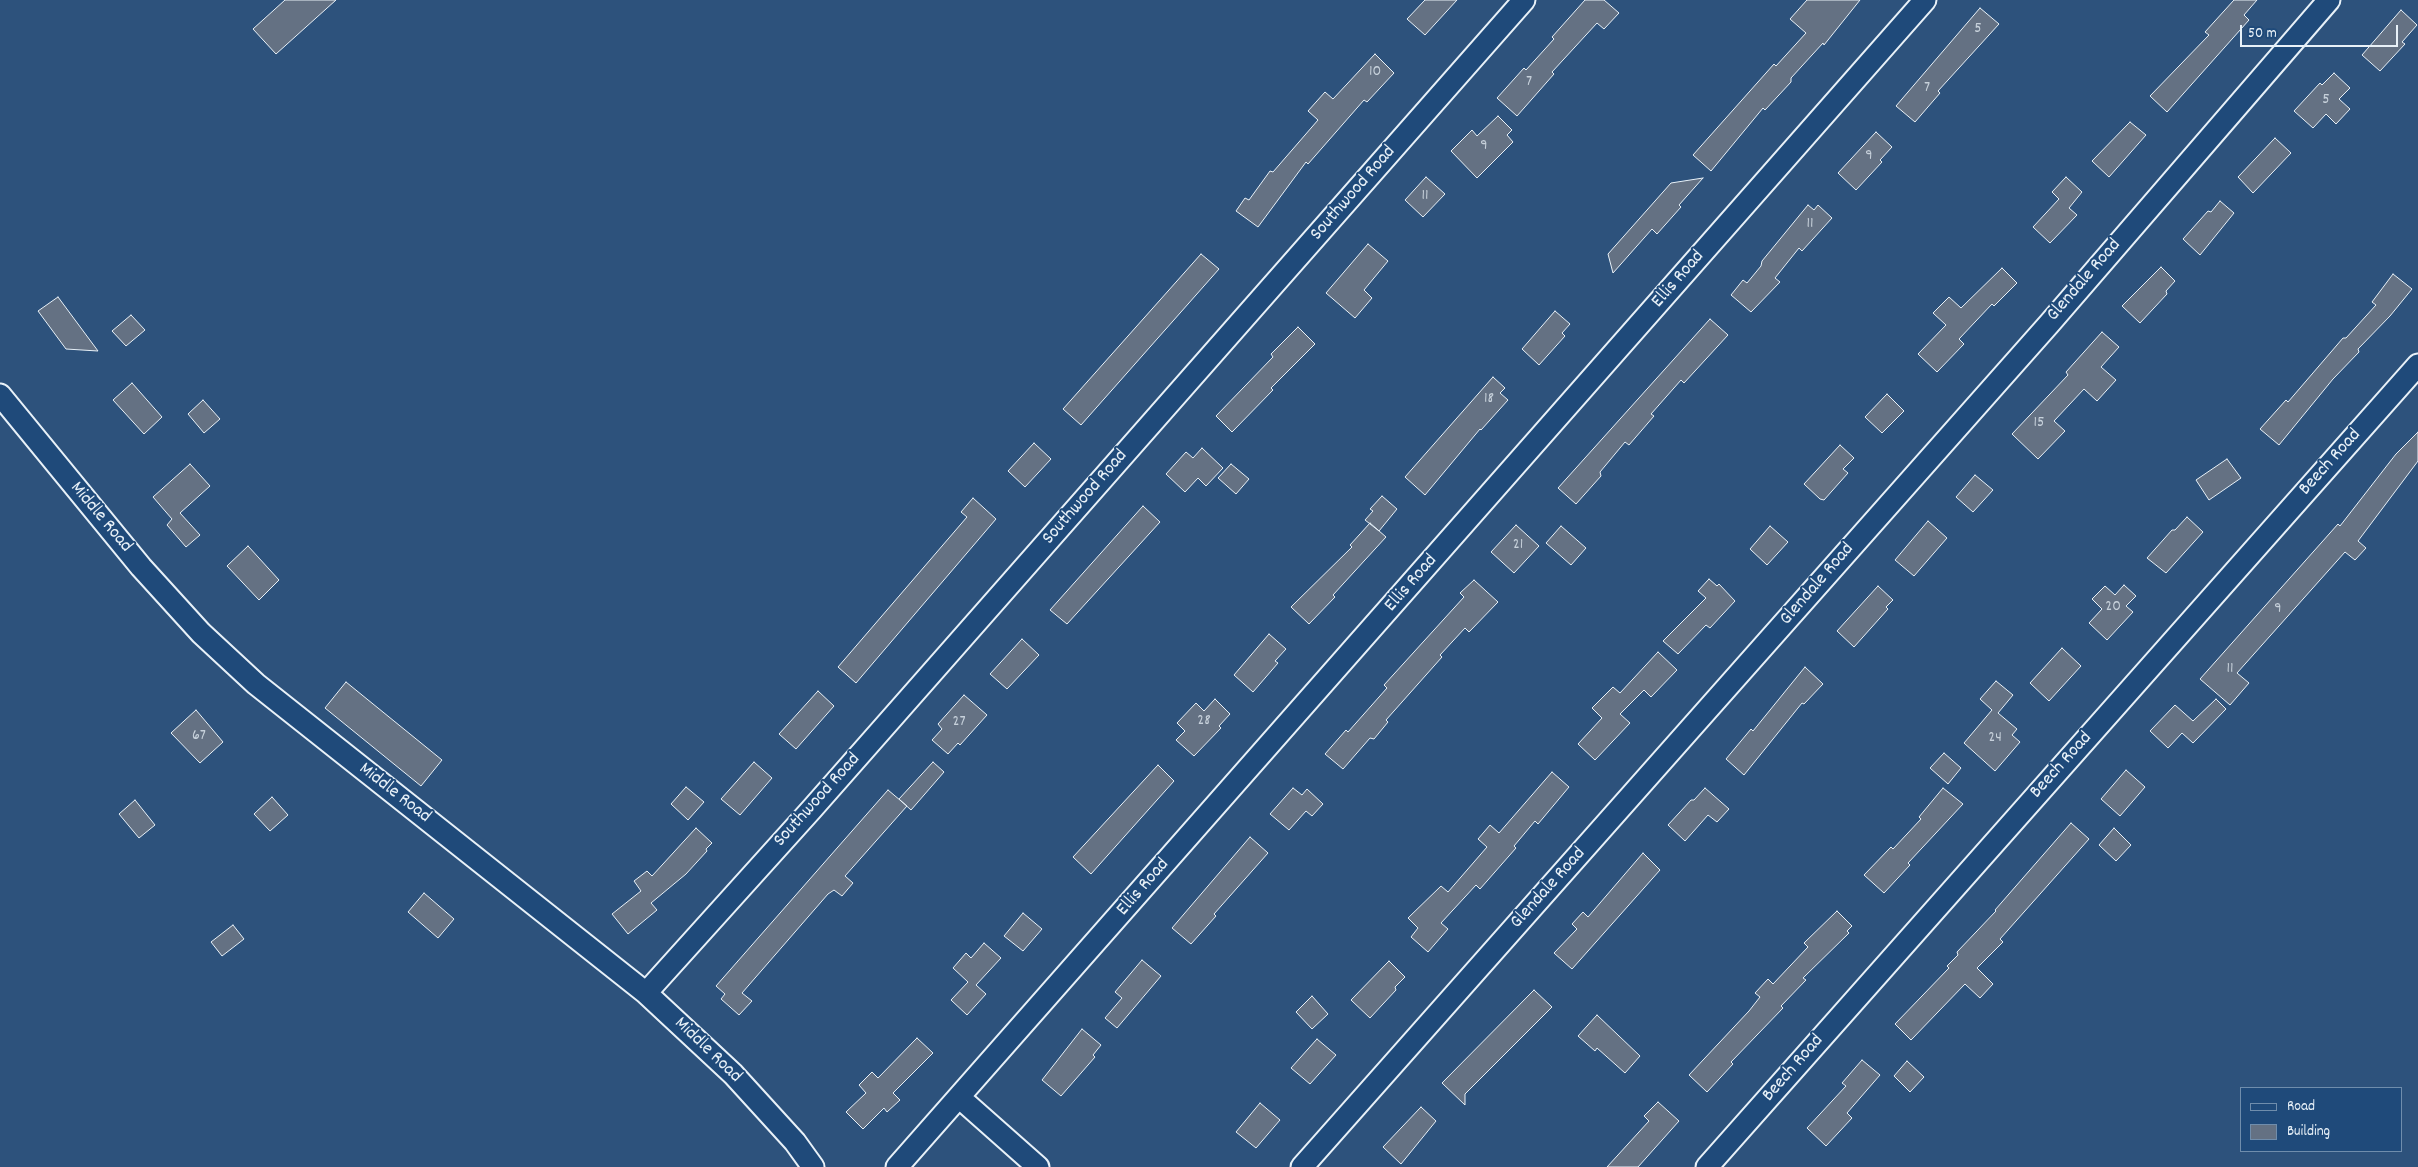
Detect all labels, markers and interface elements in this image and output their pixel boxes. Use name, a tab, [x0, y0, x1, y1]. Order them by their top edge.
scale bar	[2243, 15, 2400, 47]
house number: 5	[1974, 20, 1982, 40]
text: 50 m	[2248, 23, 2277, 45]
house number: 10	[1369, 63, 1381, 83]
house number: 7	[1526, 73, 1532, 93]
house number: 7	[1924, 79, 1930, 99]
house number: 5	[2322, 91, 2330, 111]
house number: 9	[1480, 137, 1488, 157]
street label: Southwood Road	[1306, 142, 1402, 246]
house number: 9	[1865, 147, 1873, 167]
house number: 11	[1421, 187, 1429, 207]
house number: 11	[1806, 215, 1814, 235]
street label: Glendale Road	[2043, 235, 2127, 327]
street label: Ellis Road	[1648, 246, 1710, 314]
house number: 18	[1484, 390, 1494, 410]
house number: 15	[2034, 414, 2044, 434]
street label: Beech Road	[2295, 425, 2367, 501]
street label: Southwood Road	[1038, 446, 1134, 550]
street label: Middle Road	[64, 478, 136, 558]
house number: 21	[1513, 536, 1523, 556]
street label: Glendale Road	[1776, 539, 1860, 631]
street label: Ellis Road	[1381, 550, 1443, 618]
house number: 20	[2105, 598, 2121, 618]
house number: 9	[2274, 600, 2282, 620]
house number: 11	[2226, 660, 2234, 680]
house number: 28	[1197, 712, 1211, 732]
house number: 27	[952, 713, 966, 733]
house number: 67	[192, 727, 206, 747]
street label: Beech Road	[2026, 728, 2098, 804]
house number: 24	[1988, 729, 2002, 749]
street label: Southwood Road	[770, 749, 866, 853]
street label: Middle Road	[353, 759, 435, 829]
street label: Glendale Road	[1506, 844, 1592, 934]
street label: Ellis Road	[1113, 854, 1175, 922]
street label: Middle Road	[668, 1013, 746, 1089]
street label: Beech Road	[1759, 1031, 1829, 1107]
legend	[2240, 1087, 2403, 1152]
text: Road	[2287, 1096, 2315, 1118]
text: Building	[2287, 1121, 2330, 1143]

